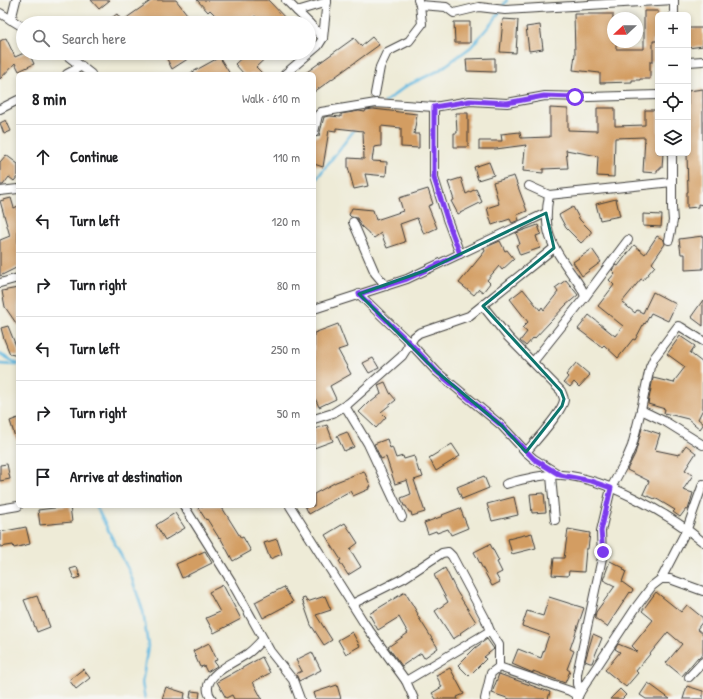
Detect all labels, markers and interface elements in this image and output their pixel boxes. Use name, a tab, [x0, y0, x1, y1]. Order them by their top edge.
north arrow	[607, 12, 643, 48]
map controls	[655, 12, 691, 156]
button: +	[655, 12, 691, 48]
search box	[16, 16, 316, 60]
icon: search	[30, 27, 52, 49]
text: Search here	[62, 28, 126, 49]
button: −	[655, 48, 691, 84]
button: locate	[655, 84, 691, 120]
text: 8 min	[32, 87, 66, 110]
route start	[566, 88, 584, 106]
text: Walk · 610 m	[242, 89, 300, 107]
button: layers	[655, 120, 691, 156]
icon: ahead	[32, 146, 54, 168]
text: Continue	[70, 146, 118, 167]
text: 110 m	[273, 148, 300, 166]
icon: left	[32, 210, 54, 232]
text: Turn left	[70, 210, 120, 231]
text: 120 m	[272, 212, 300, 230]
icon: right	[32, 274, 54, 296]
text: Turn right	[70, 274, 126, 295]
text: 80 m	[277, 276, 300, 294]
icon: left	[32, 338, 54, 360]
text: Turn left	[70, 338, 120, 359]
text: 250 m	[271, 340, 300, 358]
icon: right	[32, 402, 54, 424]
text: Turn right	[70, 402, 126, 423]
text: 50 m	[277, 404, 300, 422]
icon: arrive	[32, 466, 54, 488]
text: Arrive at destination	[70, 466, 182, 487]
route end	[594, 543, 612, 561]

